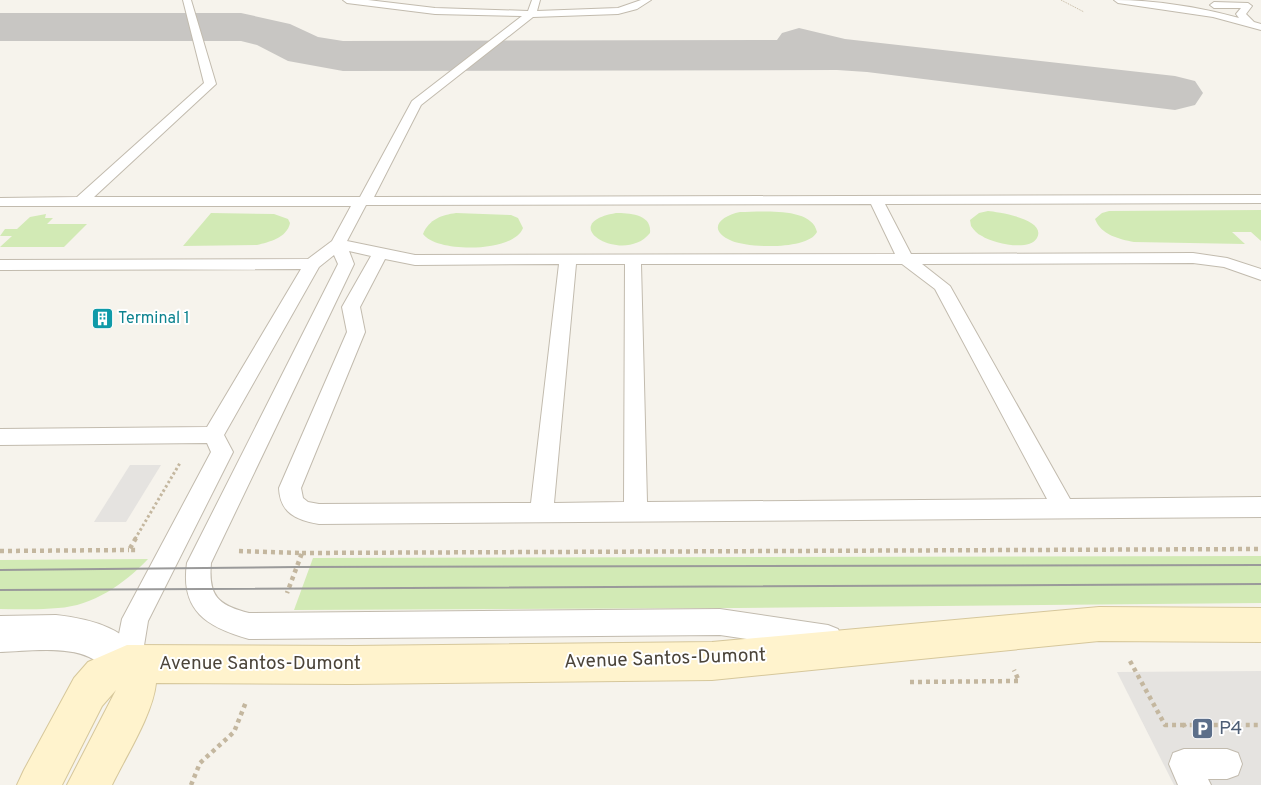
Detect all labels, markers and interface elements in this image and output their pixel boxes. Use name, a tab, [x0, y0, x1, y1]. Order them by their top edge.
building icon: Terminal 1	[90, 307, 114, 331]
place label: Terminal 1	[118, 309, 190, 329]
street label: Avenue Santos-Dumont	[564, 643, 766, 675]
street label: Avenue Santos-Dumont	[159, 652, 361, 676]
parking icon: P4	[1191, 717, 1215, 741]
place label: P4	[1219, 717, 1242, 741]

